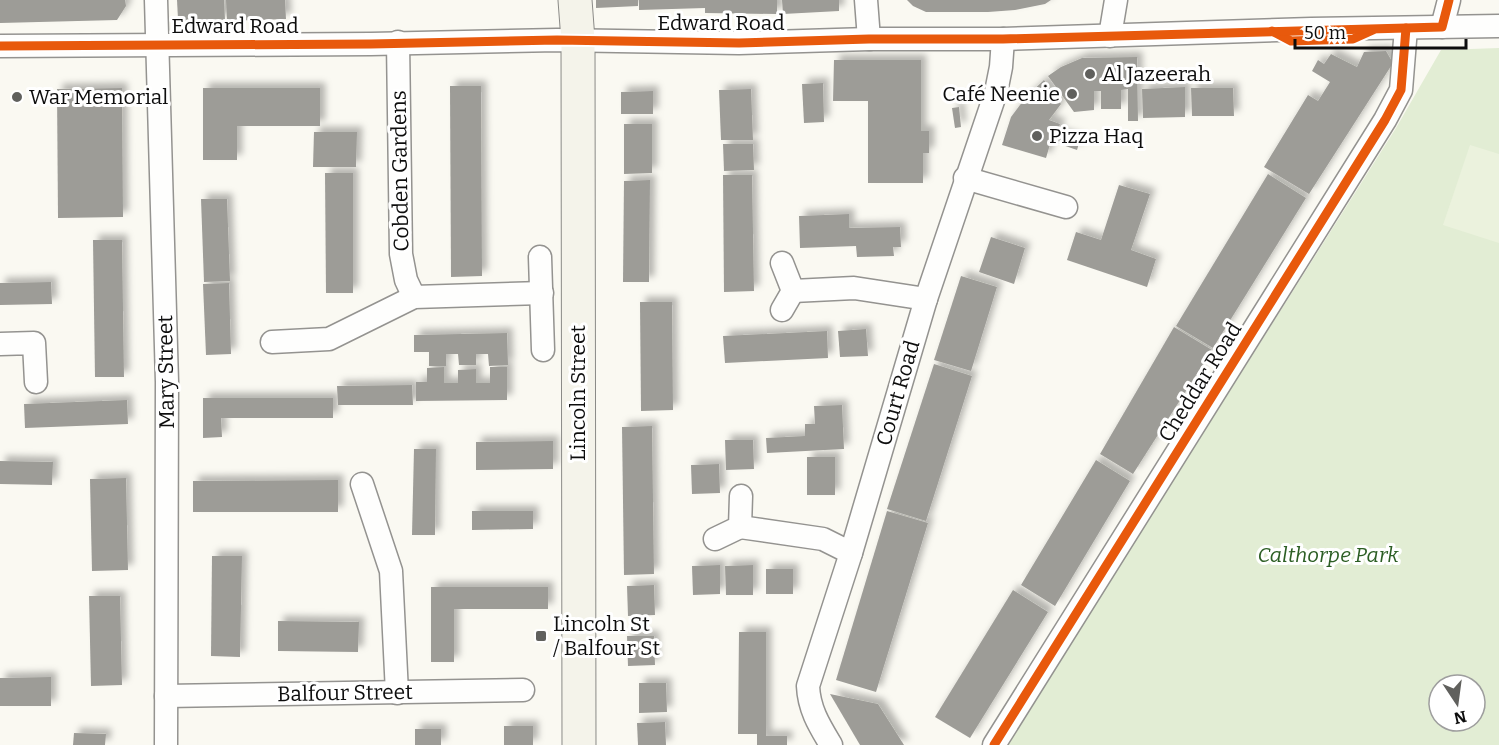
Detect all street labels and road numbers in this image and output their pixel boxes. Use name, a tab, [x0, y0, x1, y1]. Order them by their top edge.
street label: Edward Road	[657, 10, 785, 36]
street label: Edward Road	[171, 13, 299, 39]
street label: Cobden Gardens	[386, 90, 414, 252]
street label: Mary Street	[152, 314, 180, 429]
street label: Cheddar Road	[1153, 317, 1247, 447]
street label: Lincoln Street	[565, 325, 591, 461]
street label: Court Road	[871, 337, 925, 449]
street label: Balfour Street	[277, 679, 413, 707]

